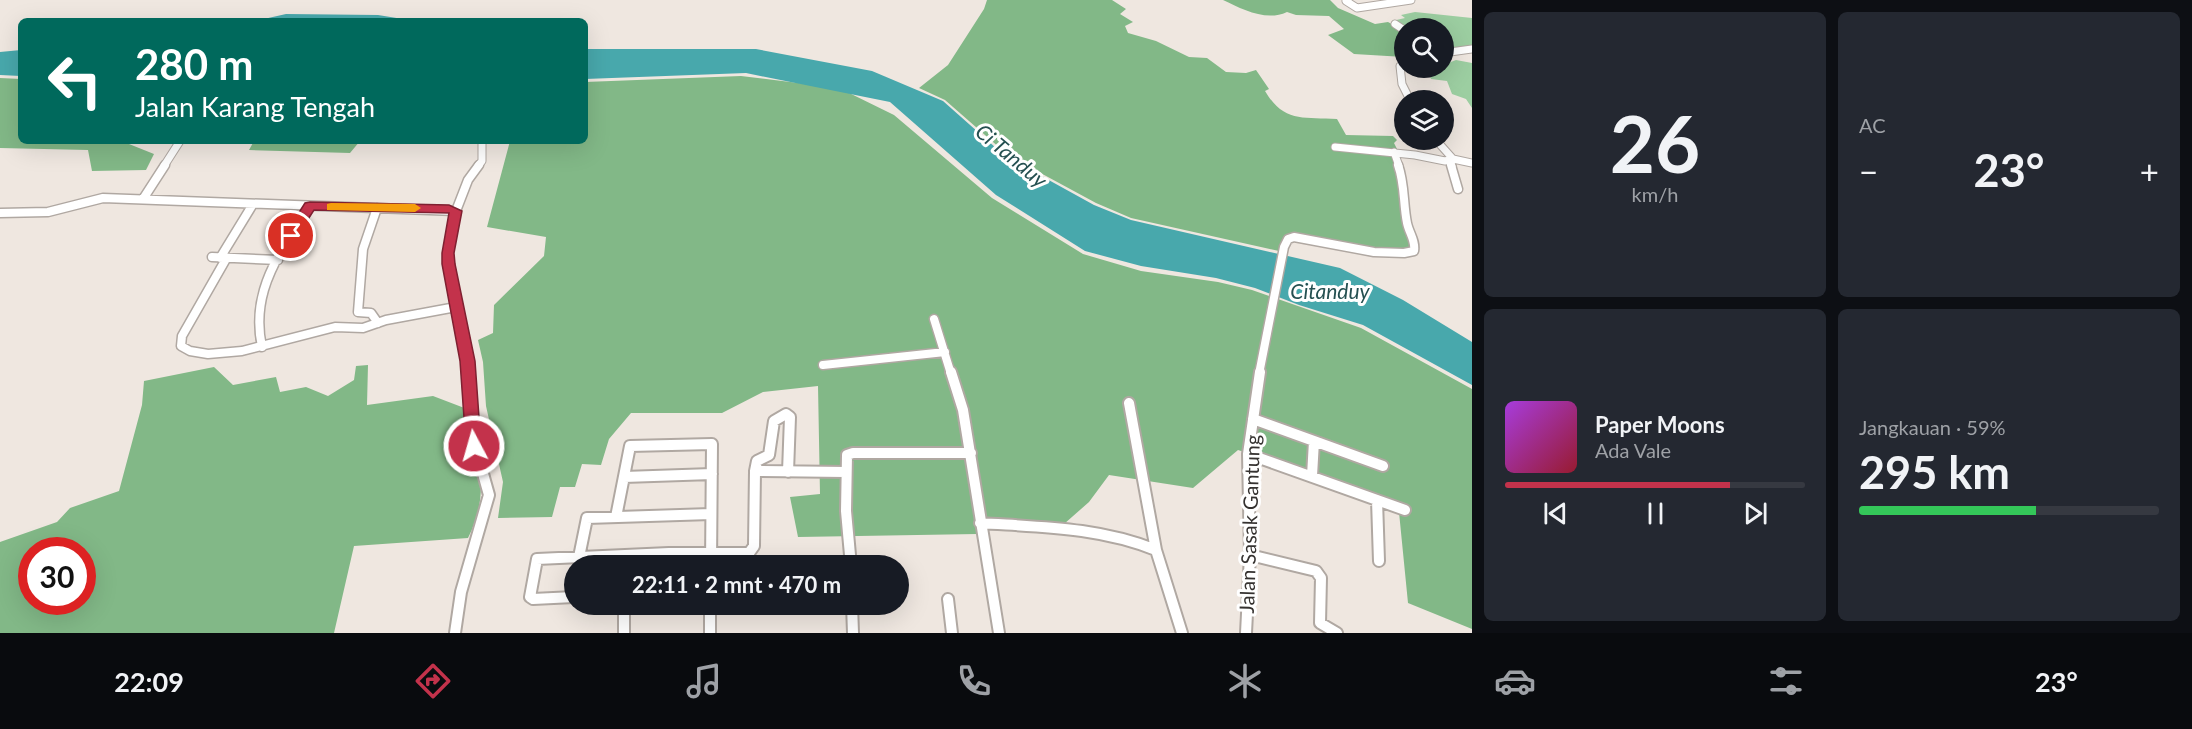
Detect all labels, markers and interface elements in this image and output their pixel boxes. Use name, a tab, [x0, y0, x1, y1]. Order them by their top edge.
map controls	[1394, 18, 1454, 150]
button: search	[1394, 18, 1454, 78]
text: 280 m	[135, 39, 253, 89]
icon: left	[36, 42, 114, 120]
text: Jalan Karang Tengah	[135, 90, 375, 123]
button: layers	[1394, 90, 1454, 150]
text: 26	[1610, 96, 1700, 190]
text: AC	[1859, 113, 1886, 137]
water label: Ci Tanduy	[971, 118, 1054, 193]
text: 23°	[1974, 143, 2044, 197]
text: −	[1859, 151, 1878, 191]
text: +	[2140, 151, 2159, 191]
text: km/h	[1632, 182, 1678, 206]
pin	[265, 210, 316, 261]
icon: arrive	[274, 219, 307, 252]
water label: Citanduy	[1290, 278, 1371, 303]
text: Paper Moons	[1595, 411, 1725, 438]
position arrow	[442, 414, 506, 478]
text: Jangkauan · 59%	[1859, 415, 2006, 439]
street label: Jalan Sasak Gantung	[1234, 434, 1264, 614]
text: Ada Vale	[1595, 438, 1671, 462]
text: 295 km	[1859, 445, 2010, 499]
icon: previous	[1539, 497, 1572, 530]
icon: pause	[1639, 497, 1672, 530]
icon: next	[1739, 497, 1772, 530]
speed limit sign: 30	[18, 537, 96, 615]
text: 22:11 · 2 mnt · 470 m	[632, 571, 841, 598]
icon: directions	[412, 660, 454, 702]
icon: music	[683, 660, 725, 702]
icon: phone	[953, 660, 995, 702]
icon: climate	[1224, 660, 1266, 702]
icon: car	[1494, 660, 1536, 702]
icon: filters	[1765, 660, 1807, 702]
text: 22:09	[114, 665, 184, 698]
text: 23°	[2035, 665, 2078, 698]

